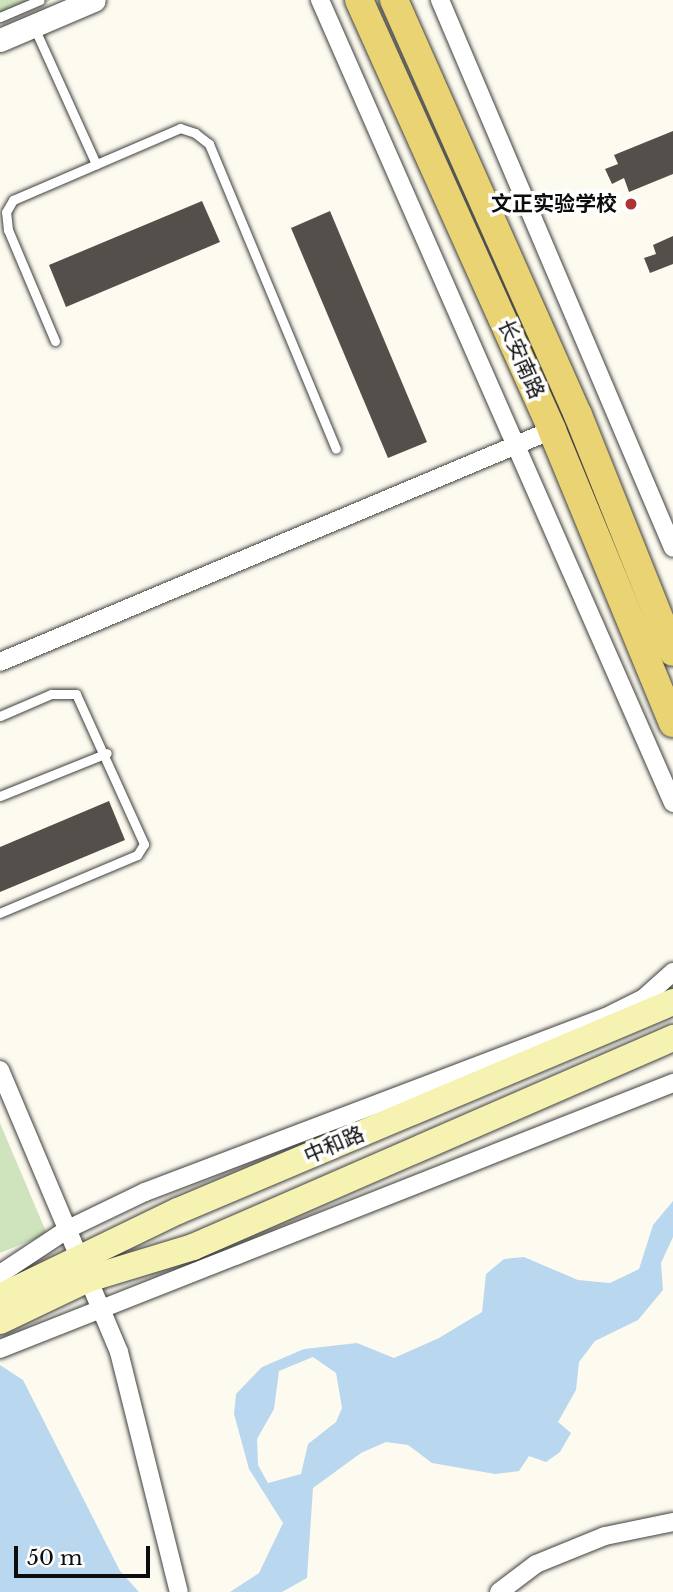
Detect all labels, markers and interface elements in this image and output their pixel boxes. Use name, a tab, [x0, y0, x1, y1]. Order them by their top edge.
place label: 文正实验学校	[491, 191, 617, 217]
marker: 文正实验学校	[623, 196, 639, 212]
street label: 长安南路	[492, 316, 550, 402]
street label: 中和路	[300, 1121, 368, 1169]
scale bar	[18, 1532, 154, 1576]
text: 50 m	[27, 1545, 82, 1571]

